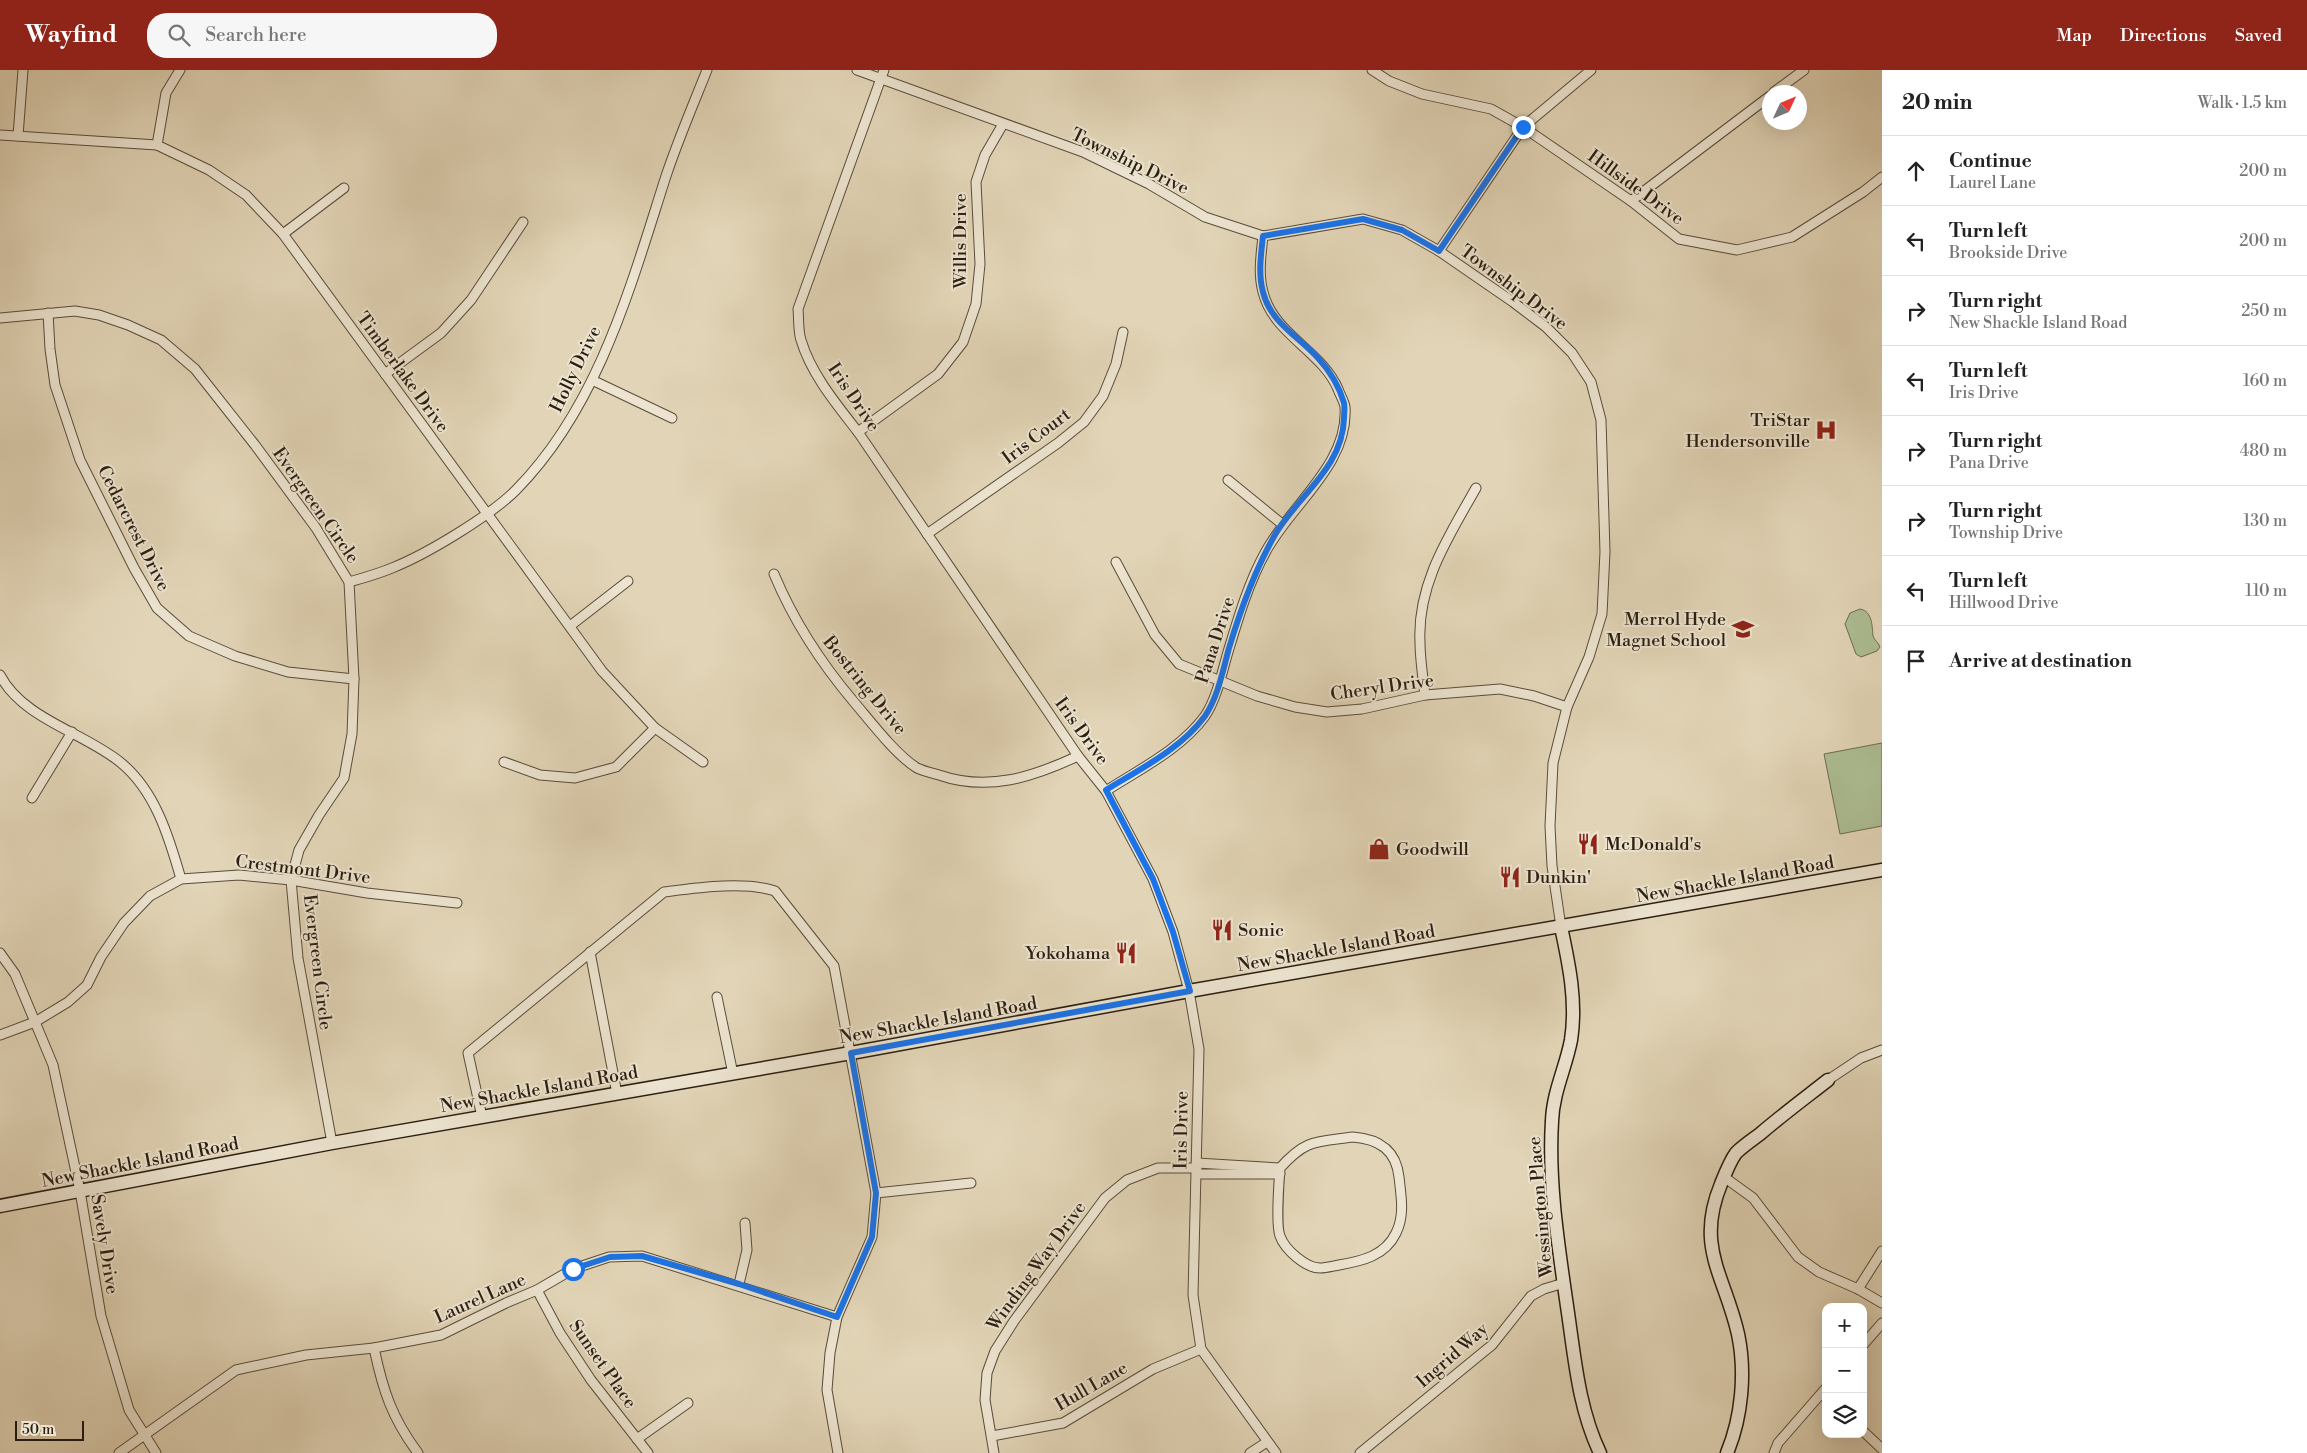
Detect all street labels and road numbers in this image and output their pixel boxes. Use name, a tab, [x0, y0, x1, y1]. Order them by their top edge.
street label: Township Drive	[1067, 123, 1193, 200]
street label: Hillside Drive	[1583, 145, 1688, 230]
street label: Willis Drive	[949, 193, 972, 290]
street label: Township Drive	[1455, 240, 1572, 335]
street label: Timberlake Drive	[351, 308, 454, 437]
street label: Holly Drive	[545, 322, 606, 416]
street label: Iris Drive	[822, 358, 885, 436]
street label: Iris Court	[997, 403, 1076, 470]
street label: Evergreen Circle	[267, 443, 364, 568]
street label: Cedarcrest Drive	[92, 461, 175, 595]
street label: Pana Drive	[1191, 594, 1240, 686]
street label: Bostring Drive	[817, 630, 912, 740]
street label: Cheryl Drive	[1329, 669, 1435, 706]
street label: Iris Drive	[1049, 693, 1114, 770]
street label: Crestmont Drive	[234, 850, 372, 889]
street label: New Shackle Island Road	[1634, 851, 1837, 908]
street label: Evergreen Circle	[298, 893, 337, 1031]
street label: New Shackle Island Road	[1235, 920, 1438, 977]
street label: New Shackle Island Road	[837, 992, 1040, 1049]
street label: New Shackle Island Road	[438, 1061, 641, 1118]
street label: Iris Drive	[1169, 1091, 1194, 1169]
street label: New Shackle Island Road	[39, 1132, 242, 1193]
street label: Wessington Place	[1523, 1135, 1558, 1280]
street label: Savely Drive	[85, 1193, 124, 1296]
street label: Winding Way Drive	[981, 1197, 1091, 1336]
street label: Laurel Lane	[431, 1268, 530, 1329]
street label: Sunset Place	[564, 1315, 642, 1413]
street label: Ingrid Way	[1411, 1318, 1493, 1393]
street label: Hull Lane	[1051, 1357, 1132, 1416]

